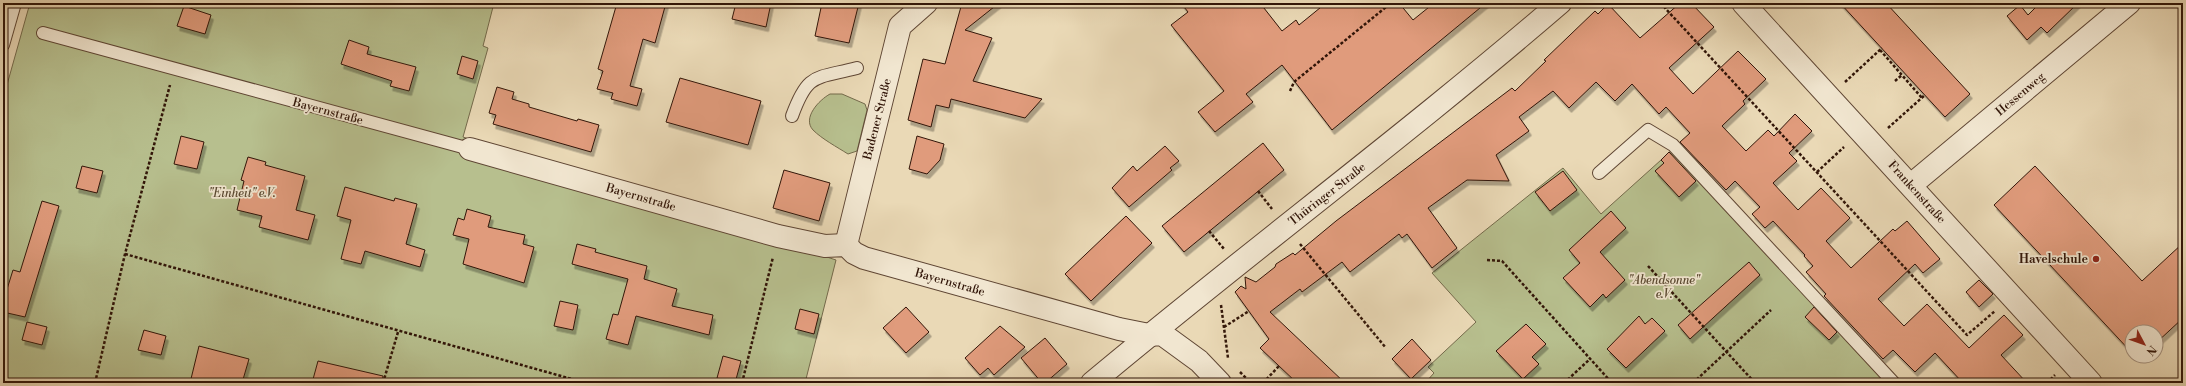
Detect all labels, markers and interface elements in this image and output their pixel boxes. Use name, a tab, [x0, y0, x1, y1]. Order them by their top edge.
street label: Hessenweg	[1993, 69, 2049, 119]
street label: Badener Straße	[860, 77, 895, 162]
street label: Bayernstraße	[290, 95, 365, 128]
street label: Frankenstraße	[1885, 158, 1949, 227]
street label: Thüringer Straße	[1286, 160, 1369, 229]
street label: Bayernstraße	[603, 180, 678, 215]
park label: "Einheit" e.V.	[209, 186, 276, 201]
place label: Havelschule	[2019, 252, 2089, 267]
marker: Havelschule	[2091, 254, 2101, 264]
street label: Bayernstraße	[912, 265, 987, 300]
park label: "Abendsonne" e.V.	[1628, 273, 1701, 302]
north arrow	[2124, 324, 2164, 364]
text: N	[2142, 342, 2159, 358]

